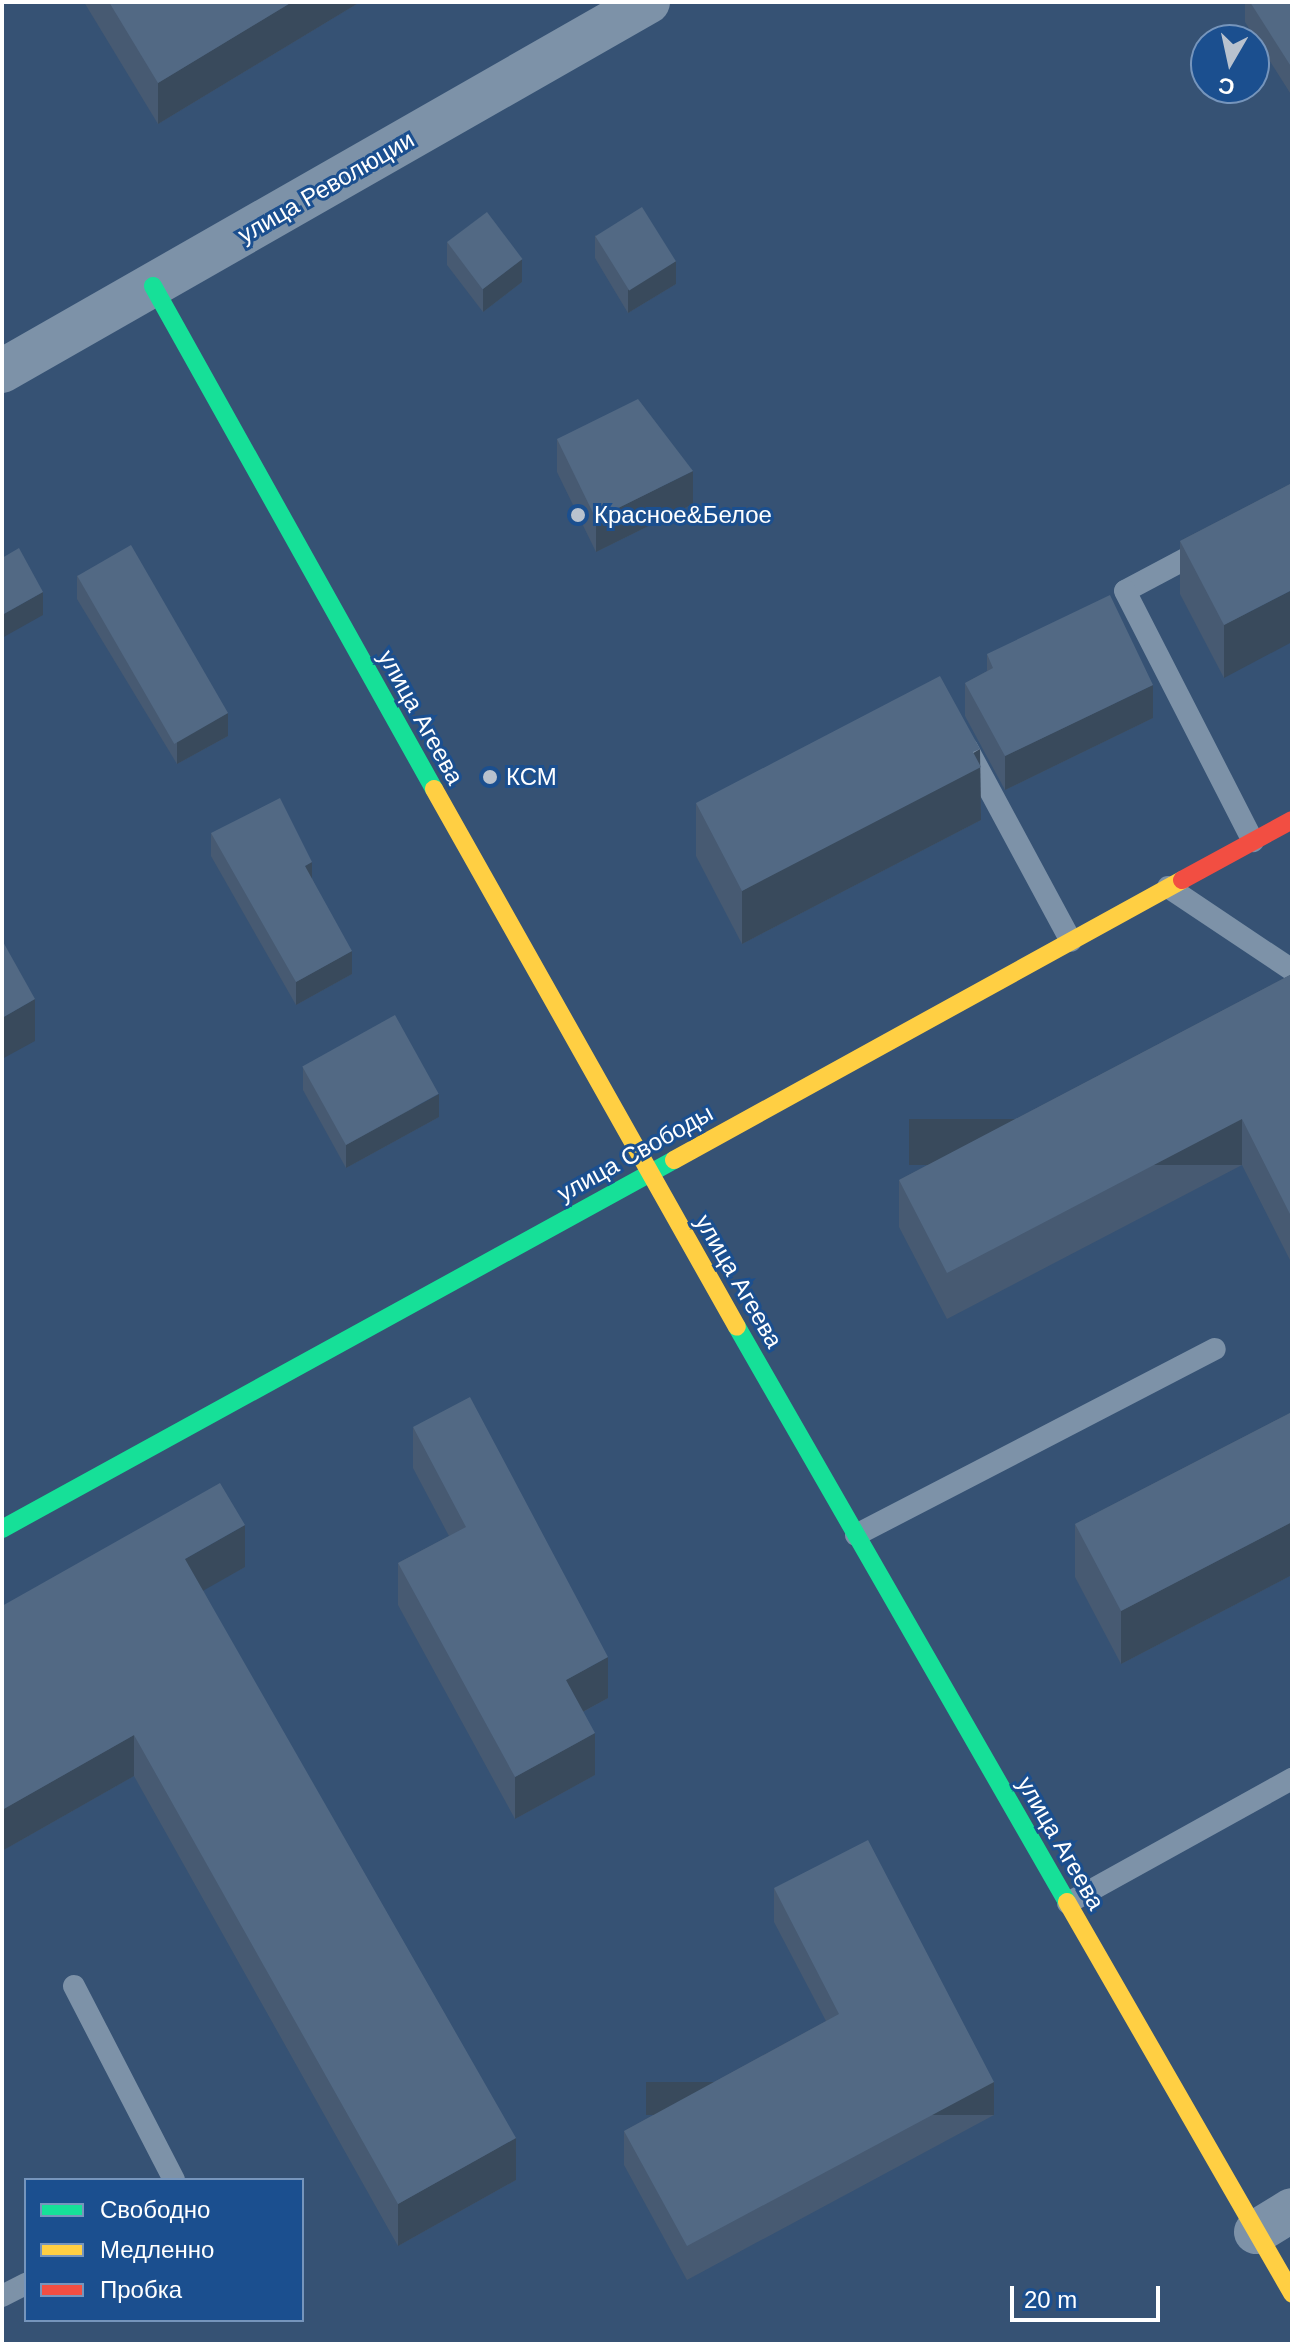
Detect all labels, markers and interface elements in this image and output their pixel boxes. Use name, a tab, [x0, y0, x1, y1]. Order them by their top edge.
north arrow	[1190, 24, 1270, 104]
text: С	[1217, 73, 1236, 100]
street label: улица Революции	[233, 125, 419, 249]
place label: Красное&Белое	[594, 501, 772, 529]
marker: Красное&Белое	[569, 506, 587, 524]
street label: улица Агеева	[372, 645, 470, 789]
place label: КСМ	[506, 763, 557, 791]
marker: КСМ	[481, 768, 499, 786]
street label: улица Свободы	[552, 1098, 718, 1208]
street label: улица Агеева	[689, 1209, 789, 1353]
street label: улица Агеева	[1011, 1771, 1111, 1915]
legend	[24, 2178, 304, 2322]
text: Свободно	[100, 2196, 210, 2223]
text: Медленно	[100, 2236, 214, 2263]
scale bar	[1014, 2270, 1164, 2320]
text: Пробка	[100, 2276, 182, 2303]
text: 20 m	[1024, 2286, 1077, 2313]

